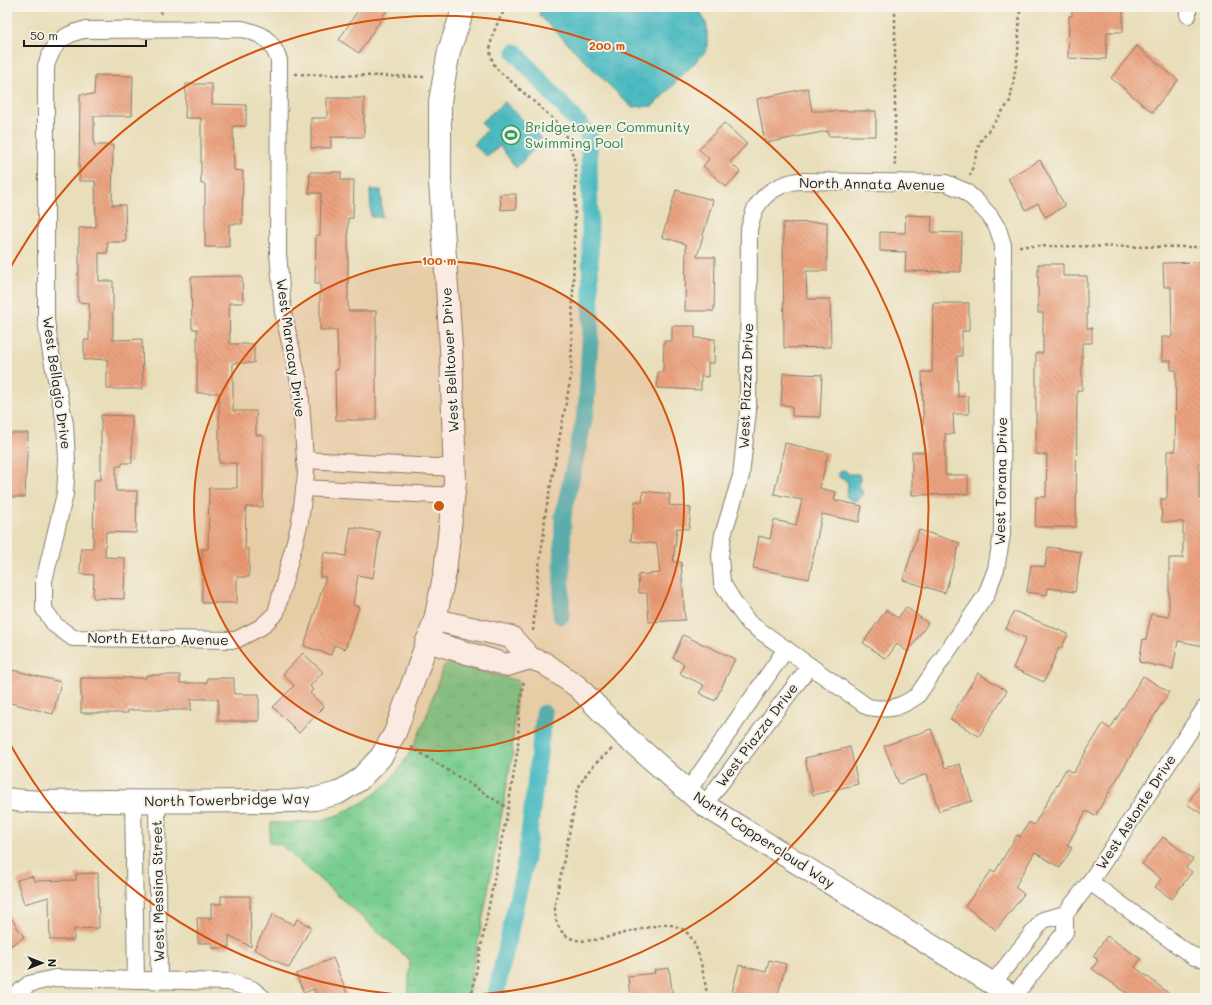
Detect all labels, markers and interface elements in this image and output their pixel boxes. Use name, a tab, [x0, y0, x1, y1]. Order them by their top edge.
scale bar	[24, 22, 146, 48]
text: 50 m	[30, 27, 58, 43]
text: 200 m	[589, 37, 625, 53]
place label: Bridgetower Community Swimming Pool	[525, 117, 690, 152]
sports icon: Bridgetower Community Swimming Pool	[500, 124, 522, 146]
street label: North Annata Avenue	[799, 173, 945, 194]
text: 100 m	[422, 252, 456, 268]
street label: West Maracay Drive	[272, 277, 311, 418]
street label: West Belltower Drive	[436, 287, 463, 433]
street label: West Bellagio Drive	[39, 315, 76, 450]
street label: West Piazza Drive	[734, 323, 757, 449]
street label: West Torana Drive	[990, 417, 1011, 545]
centre of rings	[432, 499, 446, 513]
street label: North Ettaro Avenue	[87, 628, 229, 649]
street label: West Piazza Drive	[711, 679, 802, 791]
street label: West Astonte Drive	[1091, 751, 1180, 873]
street label: North Coppercloud Way	[690, 787, 839, 892]
street label: North Towerbridge Way	[144, 789, 310, 810]
street label: West Messina Street	[147, 820, 168, 962]
north arrow	[22, 943, 62, 983]
text: N	[45, 959, 60, 967]

